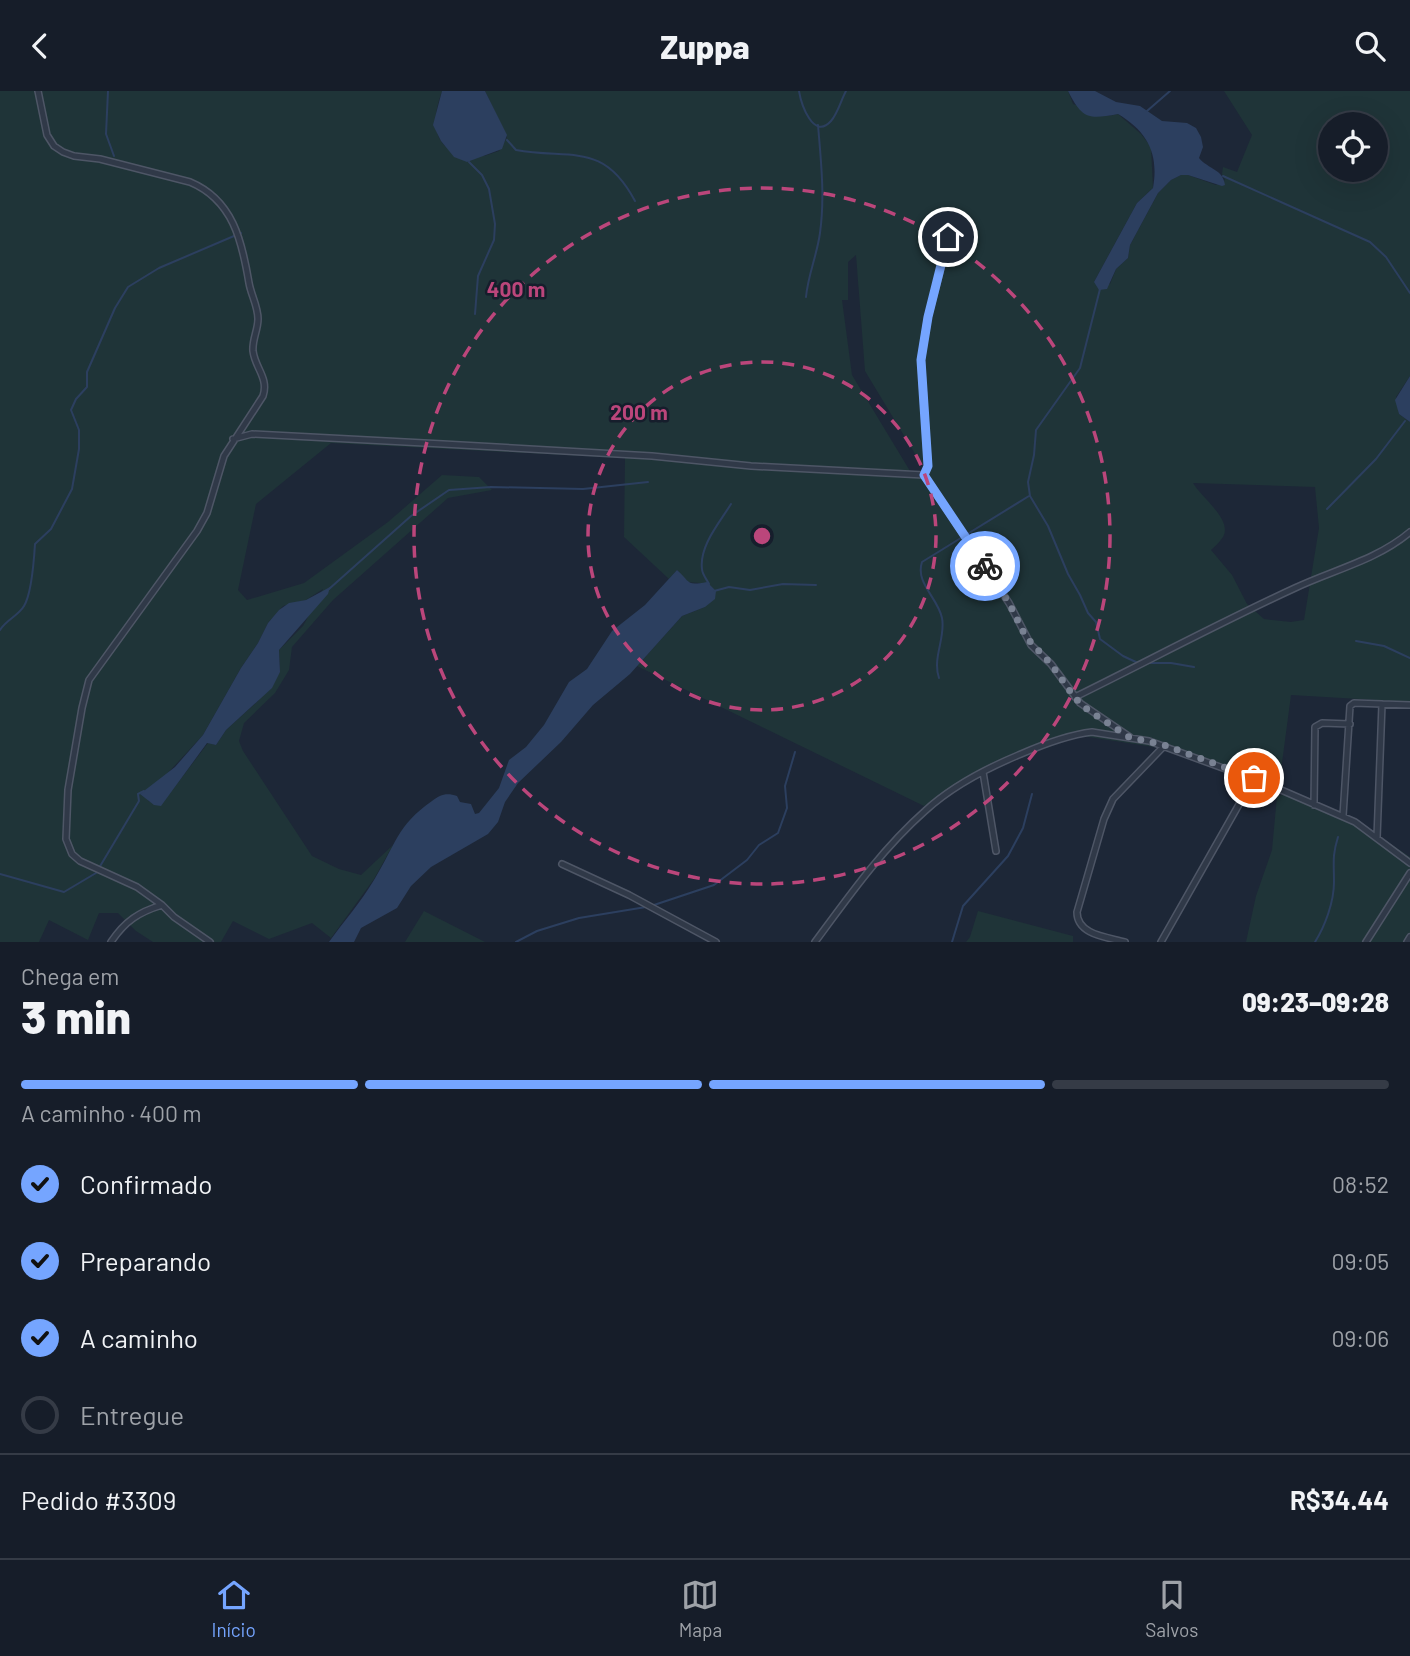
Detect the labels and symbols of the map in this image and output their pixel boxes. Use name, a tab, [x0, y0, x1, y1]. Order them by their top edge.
pin	[918, 207, 978, 267]
text: 400 m	[487, 276, 545, 301]
text: 200 m	[610, 399, 668, 424]
centre of rings	[750, 524, 774, 548]
courier	[950, 531, 1020, 601]
pin	[1224, 748, 1284, 808]

